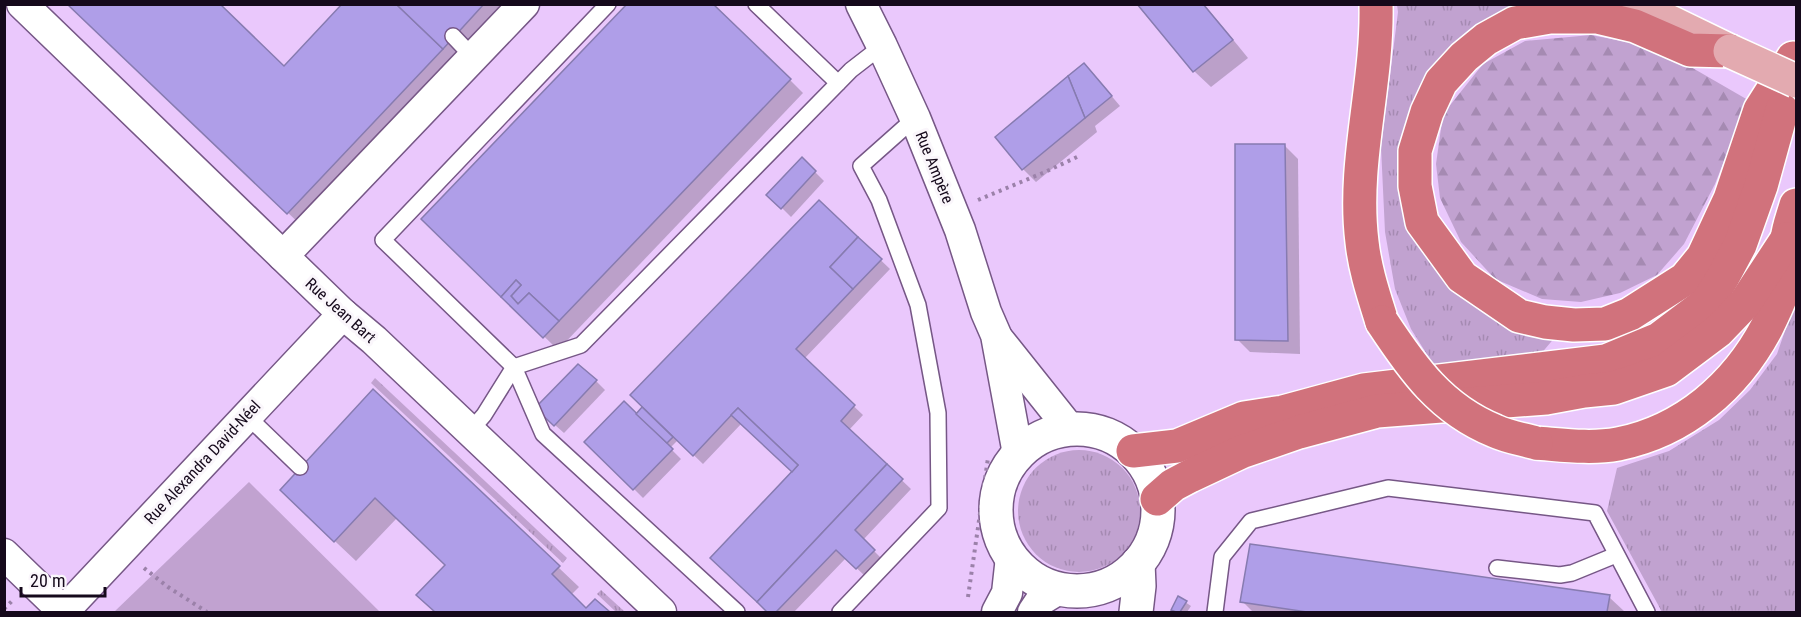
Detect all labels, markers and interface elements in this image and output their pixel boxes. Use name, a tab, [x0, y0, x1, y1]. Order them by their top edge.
street label: Rue Ampère	[911, 128, 958, 206]
street label: Rue Jean Bart	[302, 274, 380, 347]
street label: Rue Alexandra David-Néel	[140, 397, 264, 528]
scale bar	[21, 560, 105, 598]
text: 20 m	[30, 570, 65, 591]

